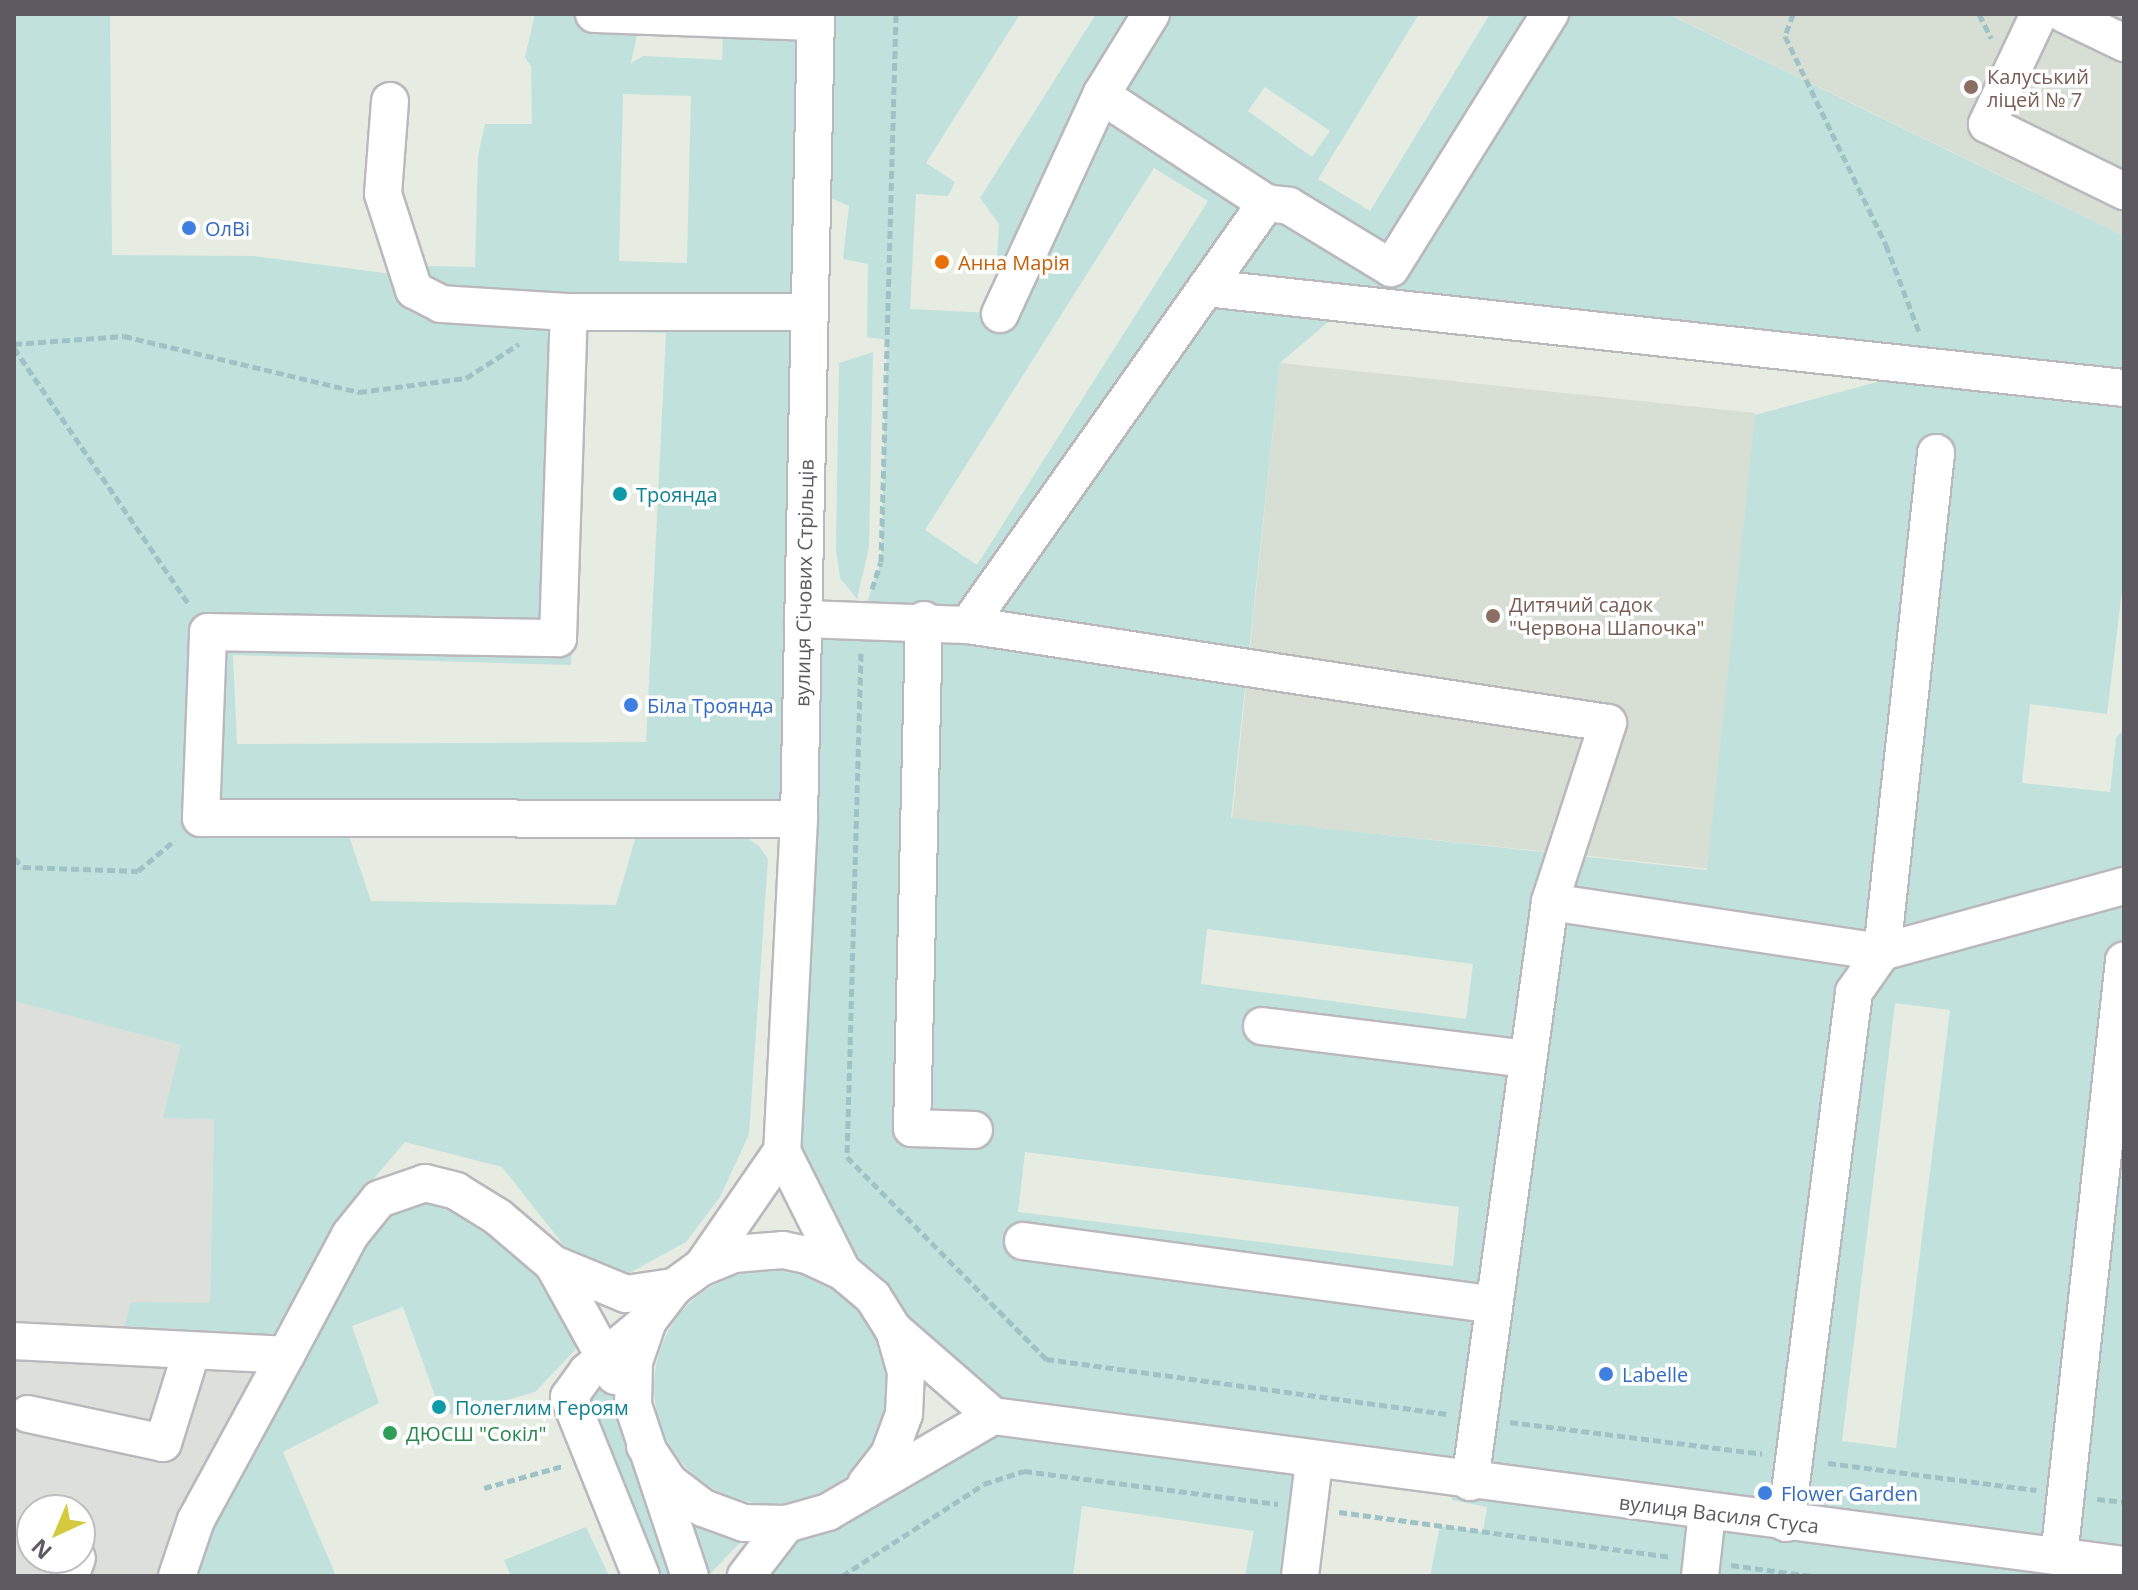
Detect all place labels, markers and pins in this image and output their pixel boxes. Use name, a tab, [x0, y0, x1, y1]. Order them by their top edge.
place label: Калуський ліцей № 7	[1987, 64, 2089, 111]
marker: Калуський ліцей № 7	[1962, 78, 1980, 96]
place label: ОлВі	[205, 216, 250, 240]
marker: ОлВі	[180, 219, 198, 237]
place label: Анна Марія	[958, 250, 1070, 274]
marker: Анна Марія	[933, 253, 951, 271]
place label: Троянда	[636, 482, 718, 506]
marker: Троянда	[611, 485, 629, 503]
place label: Дитячий садок "Червона Шапочка"	[1509, 592, 1705, 639]
marker: Дитячий садок "Червона Шапочка"	[1484, 607, 1502, 625]
place label: Біла Троянда	[647, 693, 774, 717]
marker: Біла Троянда	[622, 696, 640, 714]
place label: Labelle	[1622, 1362, 1688, 1386]
marker: Labelle	[1597, 1365, 1615, 1383]
place label: Полеглим Героям	[455, 1395, 629, 1419]
marker: Полеглим Героям	[430, 1398, 448, 1416]
place label: ДЮСШ "Сокіл"	[406, 1421, 546, 1445]
marker: ДЮСШ "Сокіл"	[381, 1424, 399, 1442]
place label: Flower Garden	[1781, 1481, 1918, 1505]
marker: Flower Garden	[1756, 1484, 1774, 1502]

